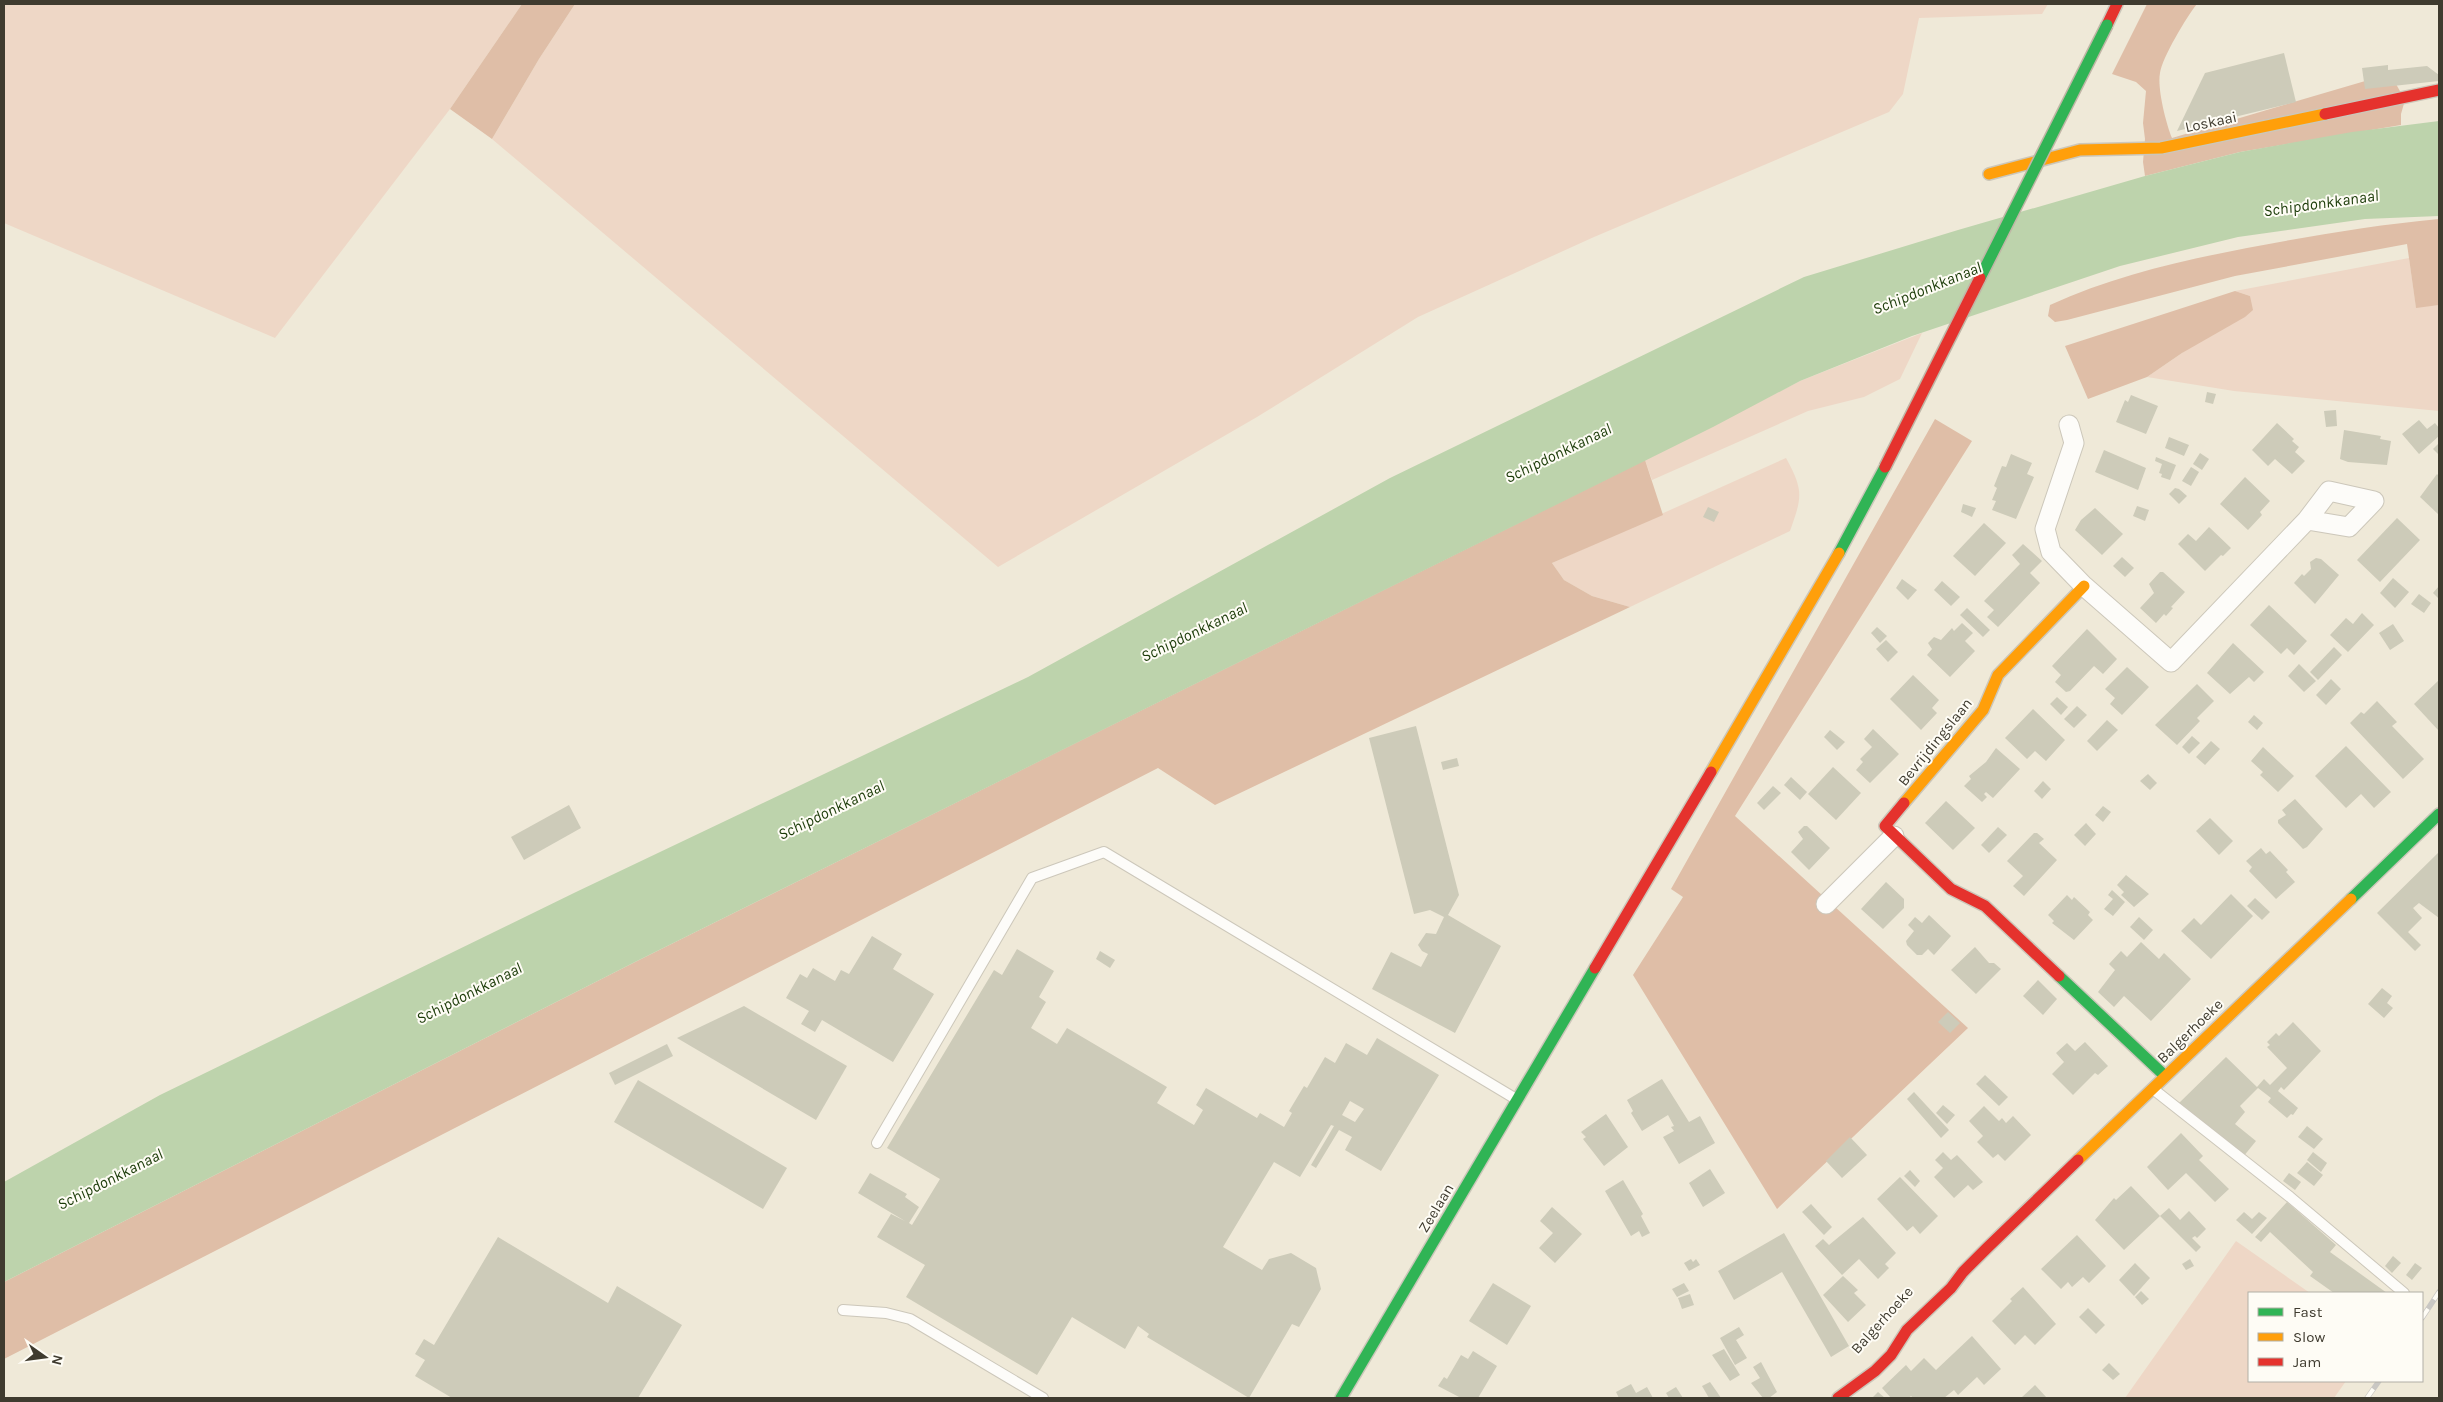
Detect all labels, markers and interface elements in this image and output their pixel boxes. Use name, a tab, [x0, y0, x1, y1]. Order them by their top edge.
street label: Loskaai	[2183, 108, 2239, 136]
water label: Schipdonkkanaal	[2262, 186, 2380, 220]
water label: Schipdonkkanaal	[1870, 257, 1984, 319]
water label: Schipdonkkanaal	[1502, 419, 1614, 487]
water label: Schipdonkkanaal	[1138, 598, 1250, 666]
street label: Bevrijdingslaan	[1894, 694, 1976, 790]
water label: Schipdonkkanaal	[775, 776, 887, 844]
water label: Schipdonkkanaal	[413, 958, 525, 1028]
street label: Balgerhoeke	[2153, 995, 2227, 1067]
water label: Schipdonkkanaal	[54, 1144, 166, 1214]
street label: Zeelaan	[1414, 1180, 1458, 1236]
street label: Balgerhoeke	[1847, 1283, 1917, 1357]
legend	[2248, 1292, 2423, 1382]
text: Fast	[2293, 1303, 2323, 1321]
text: Slow	[2293, 1328, 2325, 1346]
north arrow	[20, 1332, 70, 1382]
text: N	[48, 1353, 67, 1367]
text: Jam	[2293, 1353, 2321, 1371]

